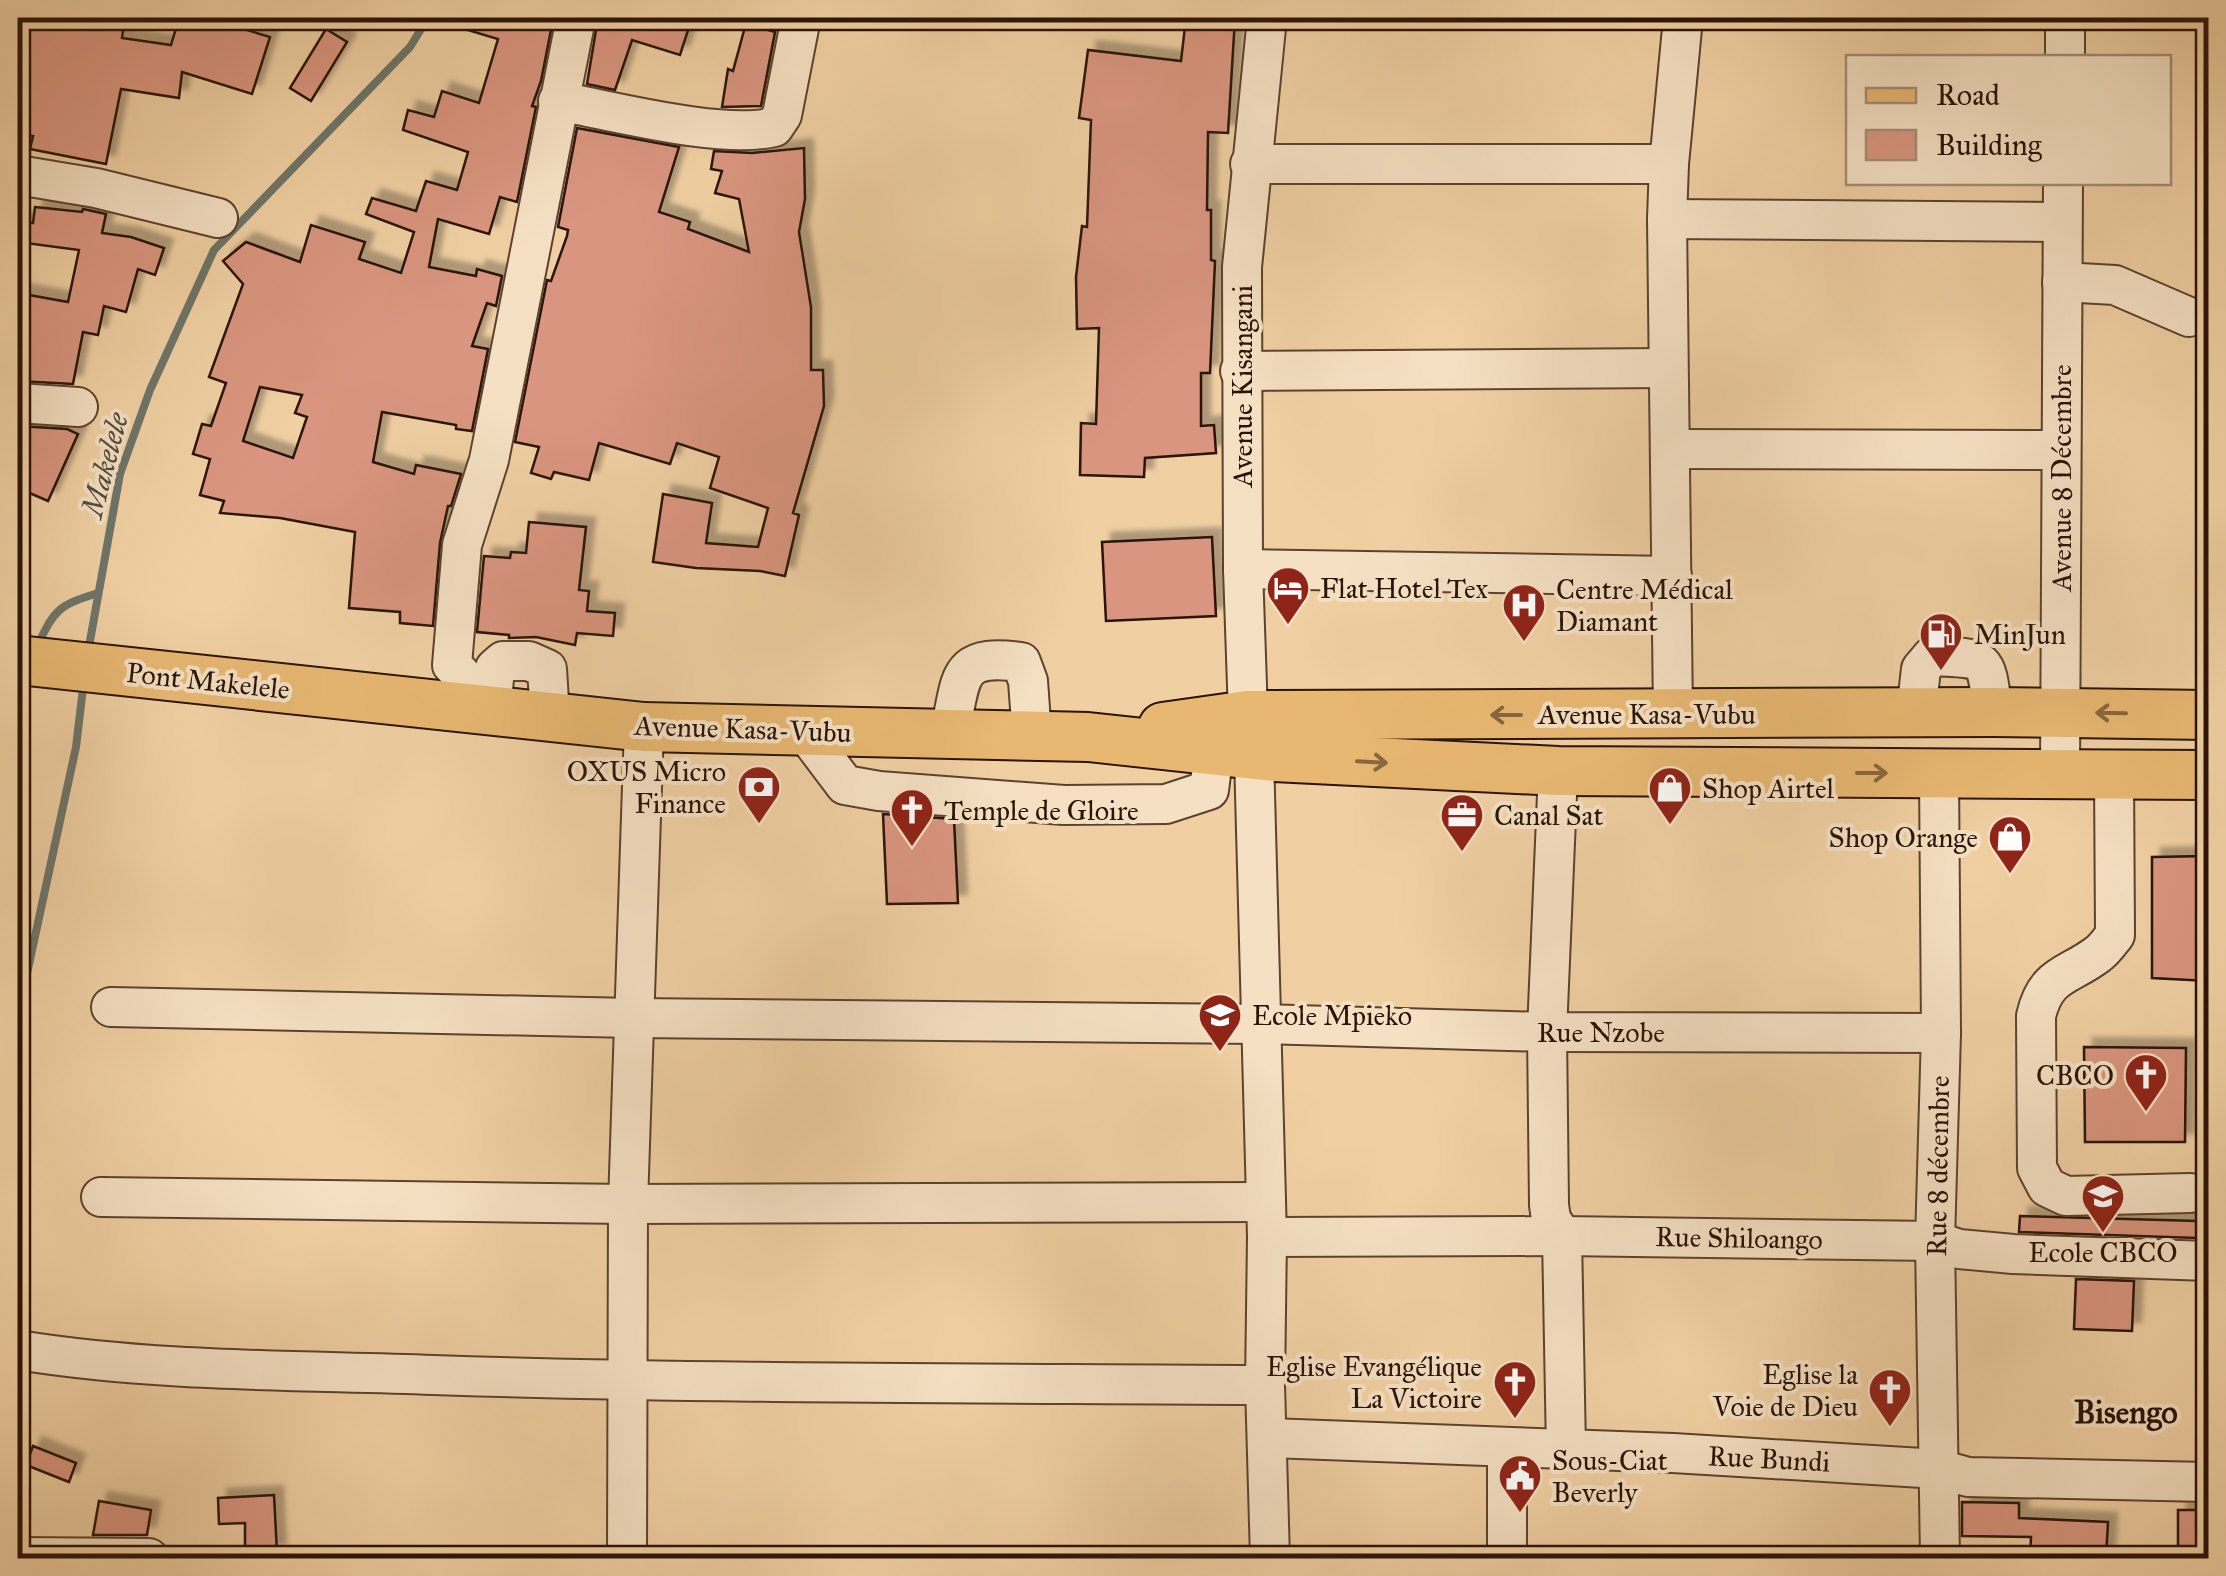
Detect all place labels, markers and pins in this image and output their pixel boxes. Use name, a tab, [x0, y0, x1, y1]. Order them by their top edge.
hotel icon: Flat Hotel Tex	[1265, 565, 1311, 626]
place label: Flat Hotel Tex	[1320, 571, 1489, 606]
place label: Centre Médical Diamant	[1556, 572, 1733, 639]
hospital icon: Centre Médical Diamant	[1501, 582, 1547, 643]
fuel station icon: MinJun	[1918, 611, 1964, 672]
place label: MinJun	[1974, 617, 2066, 652]
place label: OXUS Micro Finance	[567, 754, 726, 821]
bank icon: OXUS Micro Finance	[736, 764, 782, 825]
shop icon: Shop Airtel	[1647, 765, 1693, 826]
place label: Shop Airtel	[1702, 771, 1835, 806]
church icon: Temple de Gloire	[889, 787, 935, 848]
office icon: Canal Sat	[1439, 792, 1485, 853]
place label: Temple de Gloire	[944, 793, 1139, 828]
place label: Canal Sat	[1494, 798, 1603, 833]
shop icon: Shop Orange	[1987, 814, 2033, 875]
place label: Shop Orange	[1829, 820, 1978, 855]
school or university icon: Ecole Mpieko	[1197, 992, 1243, 1053]
place label: Ecole Mpieko	[1252, 998, 1412, 1033]
church icon: CBCO	[2123, 1052, 2169, 1113]
place label: CBCO	[2036, 1058, 2114, 1093]
school or university icon: Ecole CBCO	[2080, 1173, 2126, 1234]
place label: Ecole CBCO	[2028, 1235, 2178, 1270]
place label: Eglise Evangélique La Victoire	[1266, 1349, 1482, 1416]
place label: Eglise la Voie de Dieu	[1712, 1357, 1858, 1424]
church icon: Eglise Evangélique La Victoire	[1492, 1359, 1538, 1420]
church icon: Eglise la Voie de Dieu	[1867, 1367, 1913, 1428]
place label: Sous-Ciat Beverly	[1552, 1443, 1668, 1510]
public building icon: Sous-Ciat Beverly	[1497, 1453, 1543, 1514]

